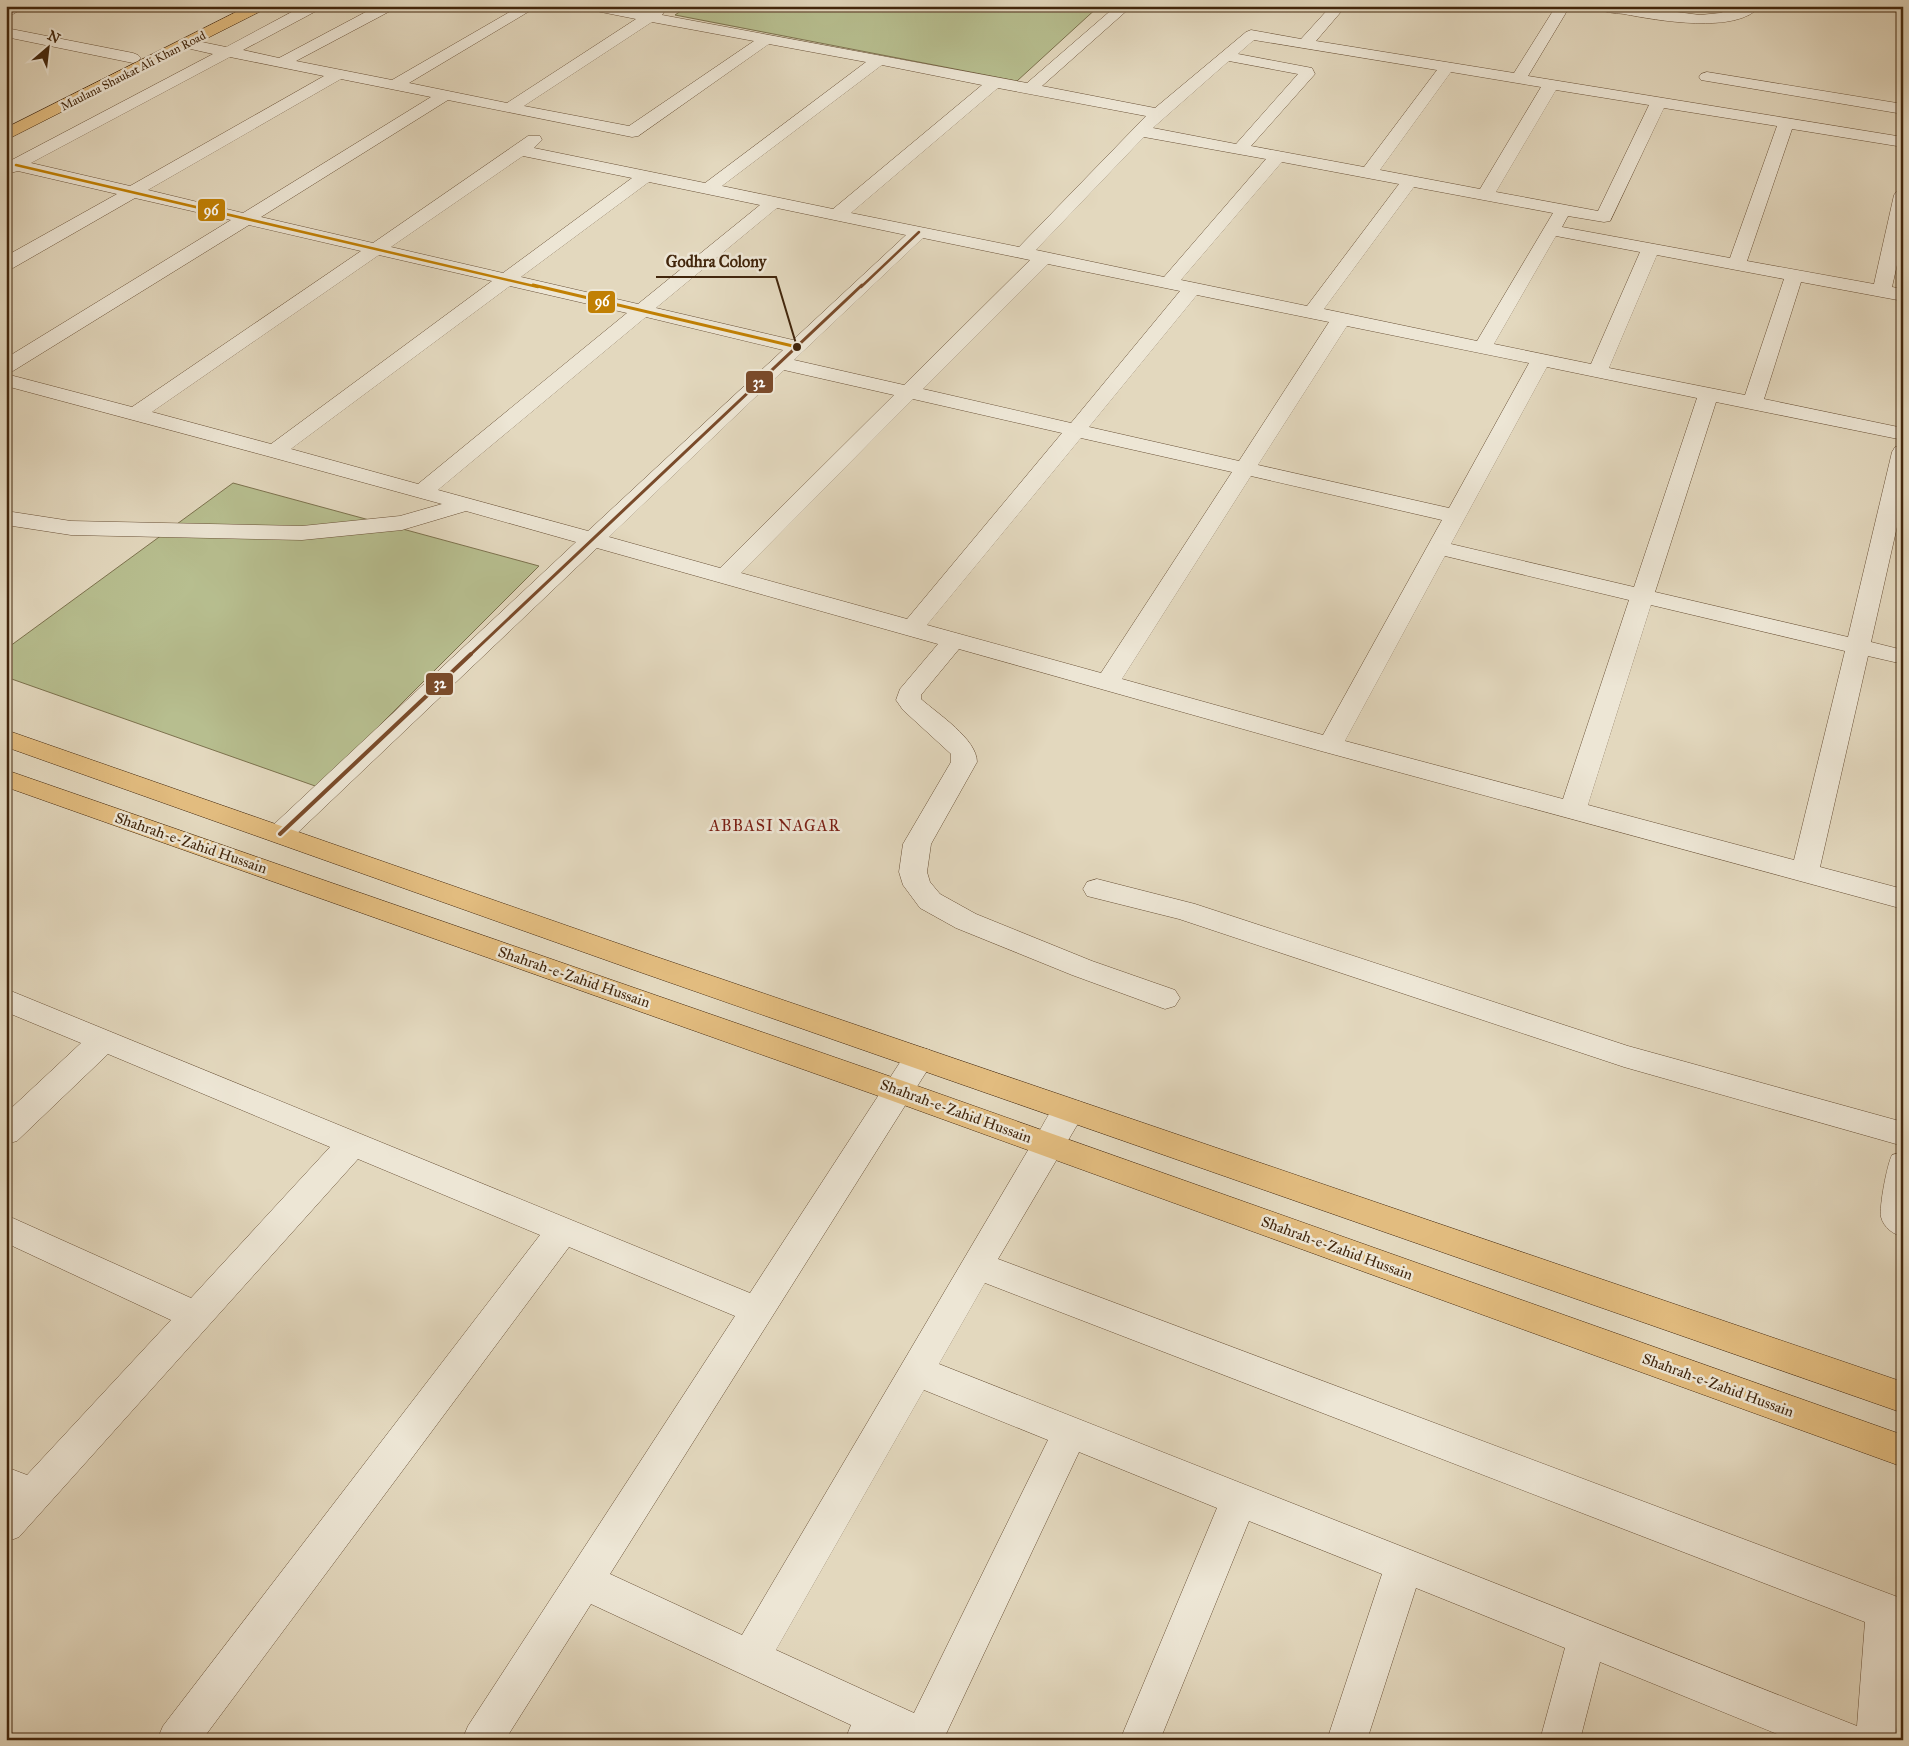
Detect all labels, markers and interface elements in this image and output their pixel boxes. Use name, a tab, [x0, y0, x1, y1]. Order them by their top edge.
north arrow	[22, 22, 72, 72]
text: N	[45, 27, 63, 47]
street label: Maulana Shaukat Ali Khan Road	[58, 28, 208, 114]
line badge: 96	[197, 198, 226, 222]
text: 96	[204, 202, 219, 220]
callout: Godhra Colony	[656, 246, 776, 277]
text: Godhra Colony	[666, 252, 768, 272]
line badge: 96	[587, 290, 616, 314]
text: 96	[595, 293, 610, 311]
line badge: 32	[745, 370, 774, 394]
text: 32	[753, 374, 766, 392]
line badge: 32	[425, 672, 454, 696]
text: 32	[434, 675, 447, 693]
street label: Shahrah-e-Zahid Hussain	[113, 808, 269, 878]
district label: ABBASI NAGAR	[708, 816, 841, 835]
street label: Shahrah-e-Zahid Hussain	[496, 942, 652, 1012]
street label: Shahrah-e-Zahid Hussain	[878, 1075, 1034, 1147]
street label: Shahrah-e-Zahid Hussain	[1259, 1212, 1415, 1284]
street label: Shahrah-e-Zahid Hussain	[1640, 1349, 1796, 1421]

